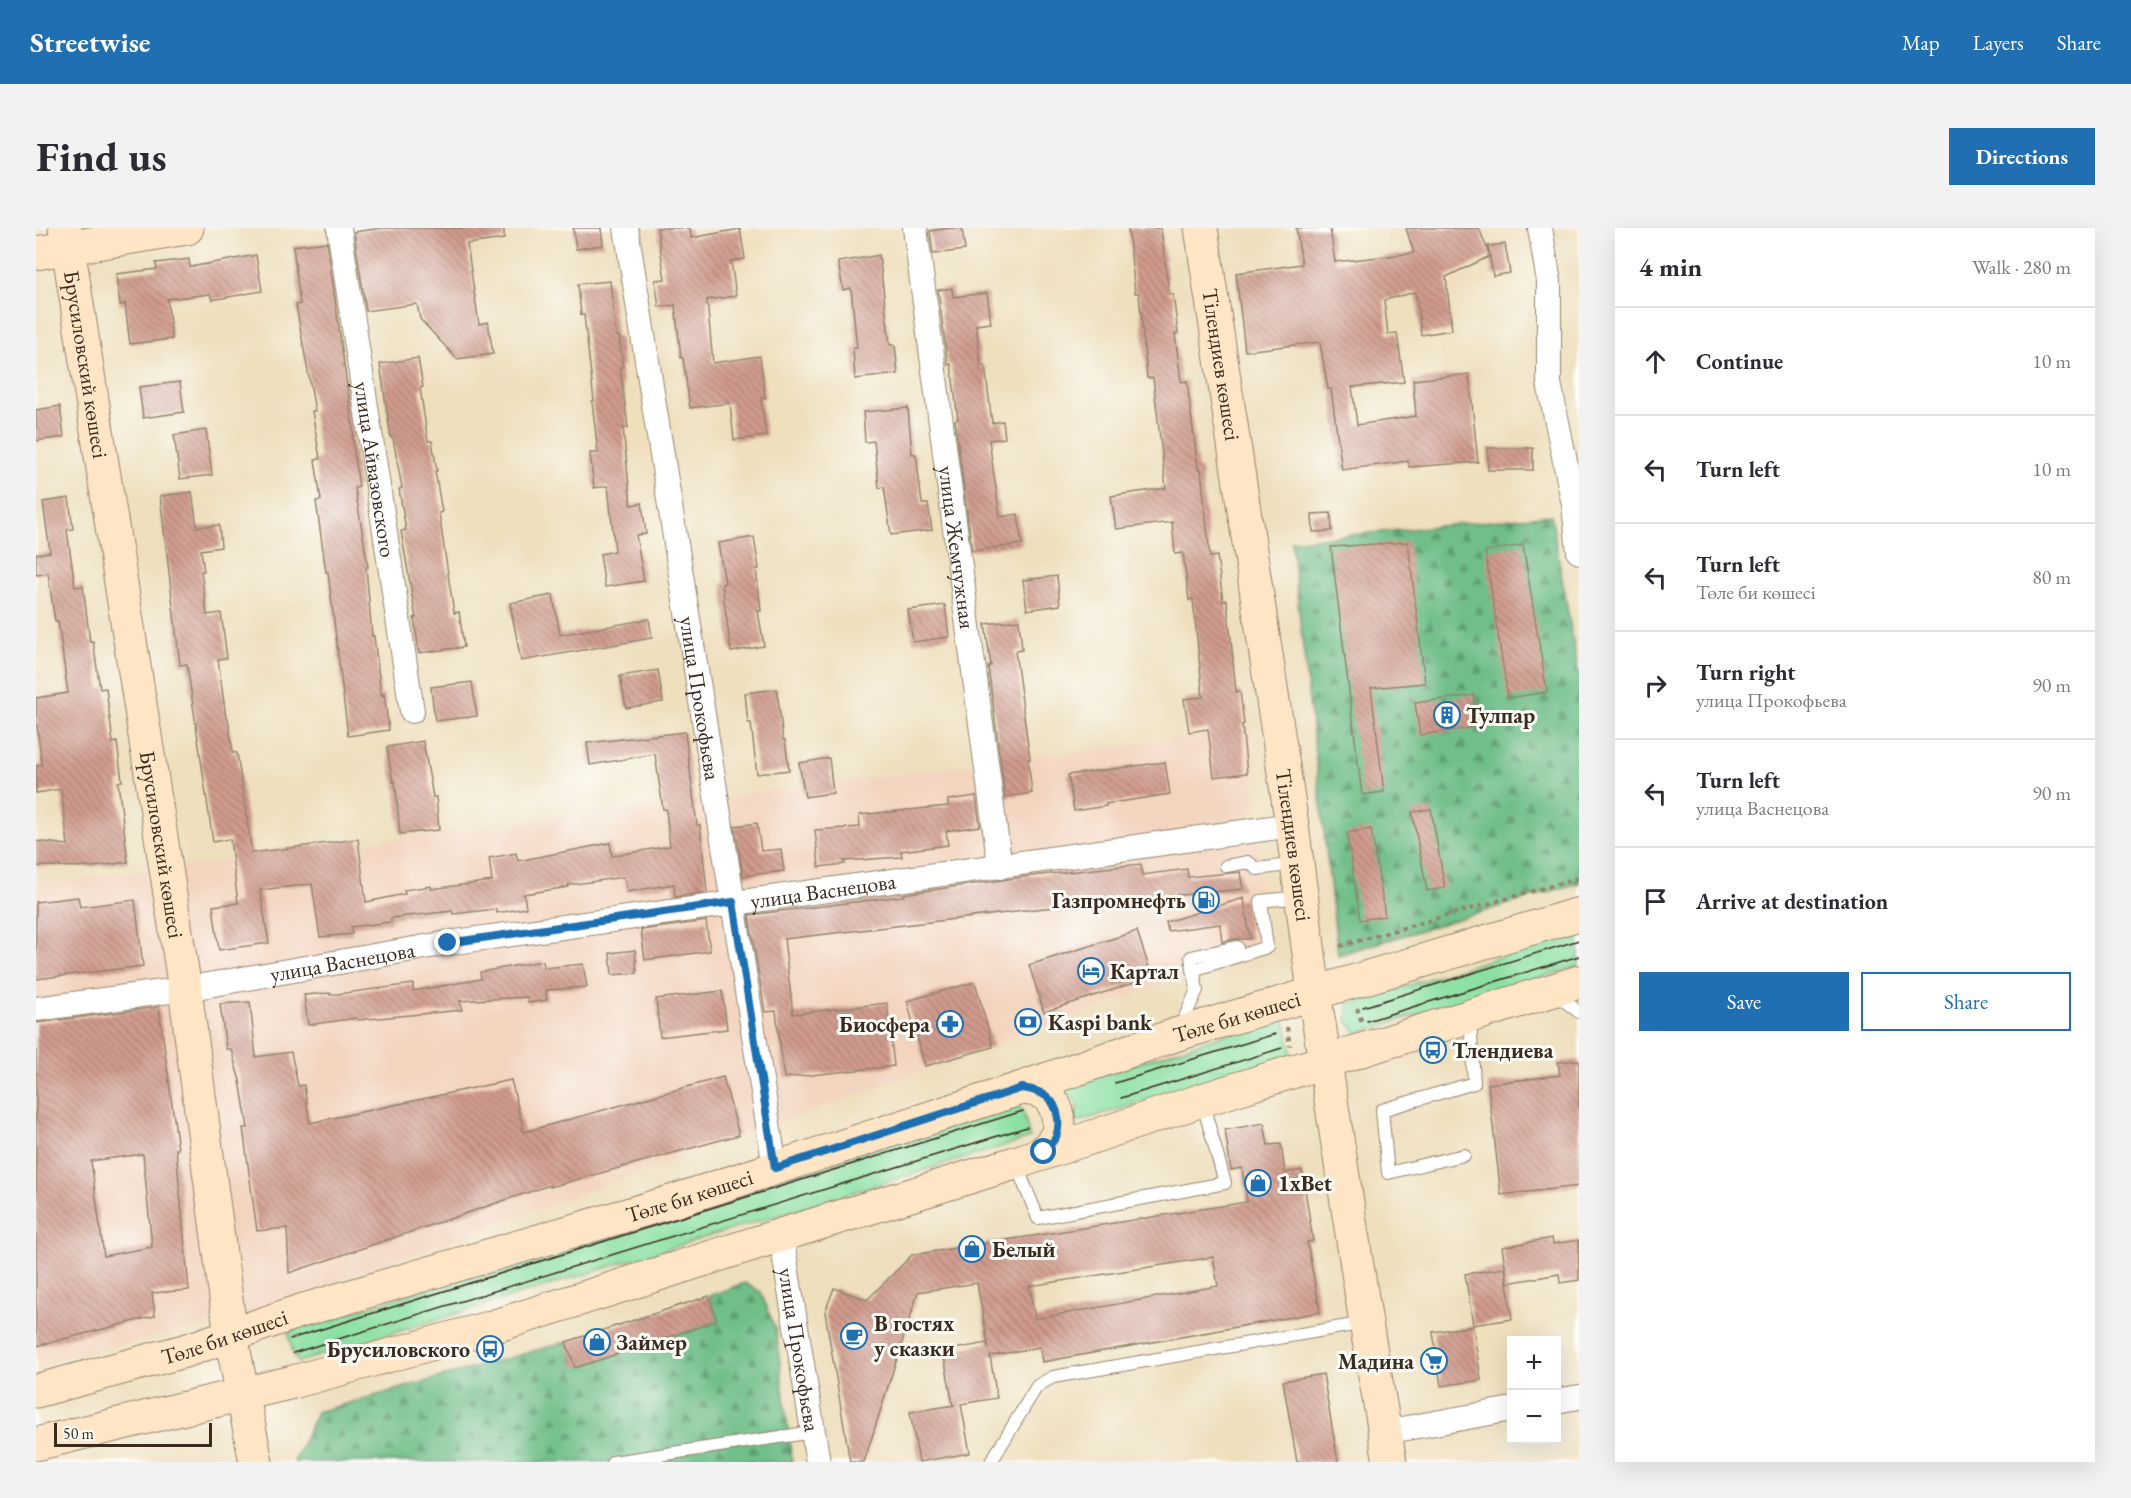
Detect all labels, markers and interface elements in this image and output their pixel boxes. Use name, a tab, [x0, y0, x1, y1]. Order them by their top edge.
text: Streetwise	[30, 24, 150, 60]
text: Map	[1902, 29, 1940, 56]
text: Layers	[1973, 29, 2024, 56]
text: Share	[2057, 29, 2101, 56]
button: Directions	[1949, 128, 2095, 185]
text: Find us	[36, 129, 167, 184]
text: 4 min	[1639, 250, 1702, 284]
text: Walk · 280 m	[1972, 254, 2071, 280]
street label: Брусиловский көшесі	[57, 268, 115, 460]
street label: Тілендиев көшесі	[1195, 286, 1247, 443]
icon: ahead	[1639, 345, 1672, 378]
text: Continue	[1696, 347, 1783, 376]
text: 10 m	[2032, 348, 2071, 374]
street label: улица Айвазовского	[347, 379, 403, 559]
icon: left	[1639, 453, 1672, 486]
text: Turn left	[1696, 455, 1780, 484]
text: 10 m	[2032, 456, 2071, 482]
street label: улица Жемчужная	[932, 464, 982, 631]
text: Turn left	[1696, 550, 1780, 579]
icon: left	[1639, 561, 1672, 594]
text: 80 m	[2032, 564, 2071, 590]
text: Төле би көшесі	[1696, 579, 1816, 605]
street label: улица Прокофьева	[673, 614, 727, 783]
text: Turn right	[1696, 658, 1795, 687]
icon: right	[1639, 669, 1672, 702]
text: 90 m	[2032, 672, 2071, 698]
text: улица Прокофьева	[1696, 687, 1847, 713]
building icon: Тулпар	[1432, 700, 1462, 730]
place label: Тулпар	[1466, 701, 1535, 730]
street label: Брусиловский көшесі	[133, 749, 191, 940]
text: Turn left	[1696, 766, 1780, 795]
street label: Тілендиев көшесі	[1269, 767, 1319, 923]
icon: left	[1639, 777, 1672, 810]
text: 90 m	[2032, 780, 2071, 806]
text: улица Васнецова	[1696, 795, 1829, 821]
street label: улица Васнецова	[749, 867, 898, 916]
fuel station icon: Газпромнефть	[1191, 885, 1221, 915]
icon: arrive	[1639, 885, 1672, 918]
place label: Газпромнефть	[1052, 886, 1186, 915]
text: Arrive at destination	[1696, 887, 1888, 916]
route end	[434, 929, 460, 955]
street label: улица Васнецова	[268, 935, 417, 989]
hotel icon: Картал	[1076, 956, 1106, 986]
place label: Картал	[1110, 957, 1179, 986]
button: Save	[1639, 972, 1849, 1031]
button: Share	[1861, 972, 2071, 1031]
street label: Төле би көшесі	[1169, 984, 1304, 1050]
bank icon: Kaspi bank	[1013, 1007, 1043, 1037]
place label: Kaspi bank	[1048, 1008, 1153, 1037]
pharmacy icon: Биосфера	[935, 1009, 965, 1039]
place label: Биосфера	[839, 1010, 930, 1039]
bus stop icon: Тлендиева	[1418, 1035, 1448, 1065]
place label: Тлендиева	[1452, 1036, 1554, 1065]
route start	[1030, 1138, 1056, 1164]
street label: Төле би көшесі	[622, 1162, 757, 1229]
shop icon: 1xBet	[1243, 1168, 1273, 1198]
place label: 1xBet	[1278, 1169, 1333, 1198]
shop icon: Белый	[957, 1234, 987, 1264]
place label: Белый	[992, 1235, 1055, 1264]
street label: улица Прокофьева	[772, 1265, 827, 1434]
street label: Төле би көшесі	[158, 1302, 292, 1372]
place label: В гостях у сказки	[874, 1309, 955, 1363]
cafe icon: В гостях у сказки	[839, 1321, 869, 1351]
shop icon: Займер	[582, 1327, 612, 1357]
place label: Займер	[616, 1328, 687, 1357]
bus stop icon: Брусиловского	[475, 1334, 505, 1364]
place label: Брусиловского	[327, 1335, 470, 1364]
map controls	[1507, 1336, 1561, 1444]
button: +	[1507, 1336, 1561, 1390]
supermarket icon: Мадина	[1419, 1346, 1449, 1376]
place label: Мадина	[1338, 1347, 1414, 1376]
button: −	[1507, 1390, 1561, 1444]
scale bar	[54, 1420, 212, 1448]
text: 50 m	[63, 1423, 94, 1444]

